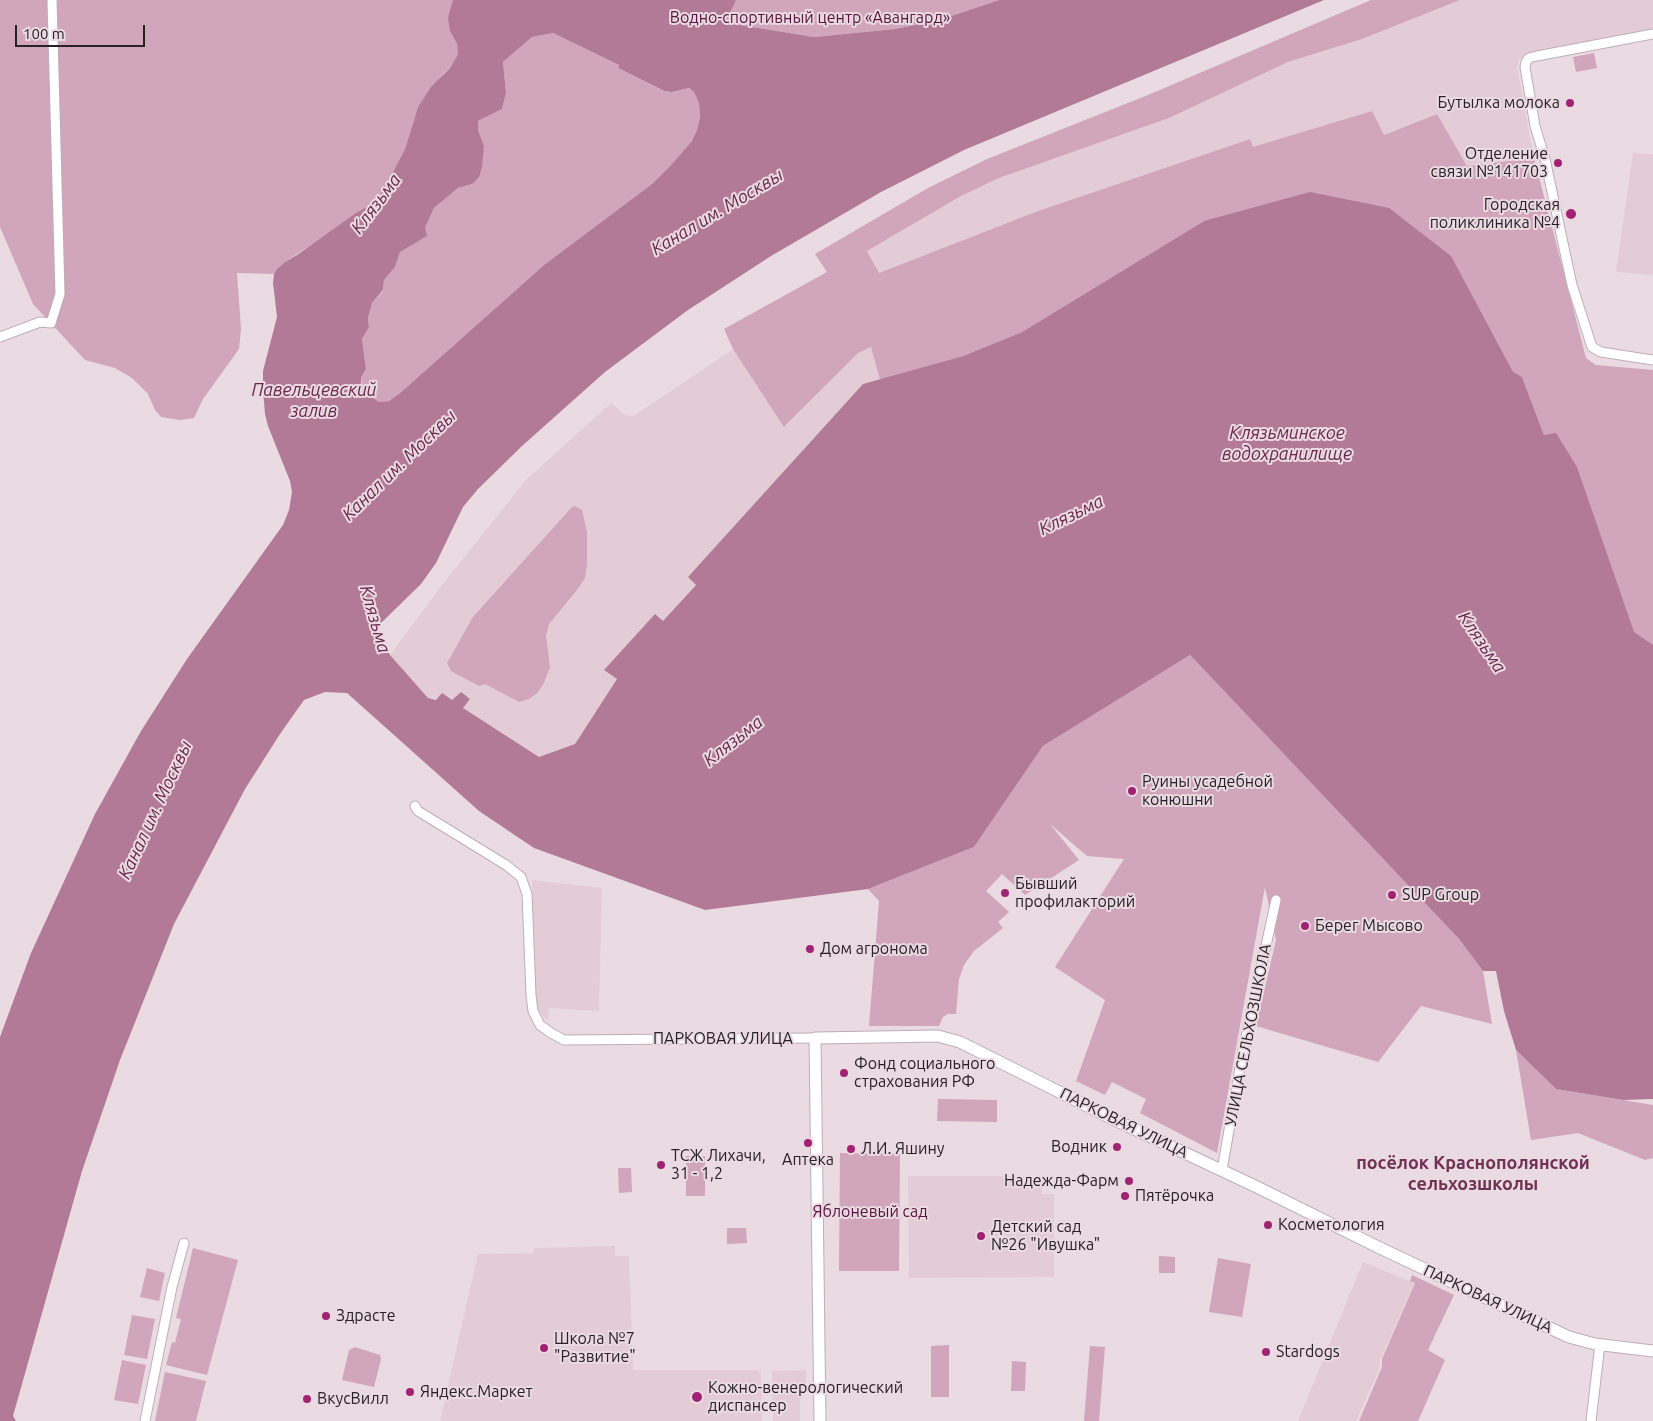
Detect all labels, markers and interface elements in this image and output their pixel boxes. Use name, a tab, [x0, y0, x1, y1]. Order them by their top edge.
park label: Водно-спортивный центр «Авангард»	[670, 8, 950, 28]
scale bar	[18, 15, 148, 47]
text: 100 m	[23, 25, 65, 42]
place label: Бутылка молока	[1437, 93, 1560, 113]
marker: Бутылка молока	[1564, 97, 1576, 109]
place label: Отделение связи №141703	[1431, 144, 1548, 182]
marker: Отделение связи №141703	[1552, 157, 1564, 169]
water label: Канал им. Москвы	[647, 164, 787, 260]
water label: Клязьма	[346, 170, 406, 238]
place label: Городская поликлиника №4	[1430, 195, 1560, 233]
marker: Городская поликлиника №4	[1564, 207, 1578, 221]
water label: Павельцевский залив	[251, 379, 377, 422]
water label: Канал им. Москвы	[338, 405, 460, 525]
water label: Клязьминское водохранилище	[1222, 422, 1352, 464]
water label: Клязьма	[1035, 490, 1107, 540]
water label: Клязьма	[355, 583, 395, 655]
water label: Клязьма	[1454, 607, 1510, 677]
water label: Клязьма	[699, 711, 767, 771]
water label: Канал им. Москвы	[114, 737, 196, 883]
place label: Руины усадебной конюшни	[1142, 772, 1273, 810]
marker: Руины усадебной конюшни	[1126, 785, 1138, 797]
place label: Бывший профилакторий	[1015, 874, 1135, 912]
place label: SUP Group	[1402, 885, 1479, 905]
marker: Бывший профилакторий	[999, 887, 1011, 899]
marker: SUP Group	[1386, 889, 1398, 901]
place label: Берег Мысово	[1315, 916, 1423, 936]
marker: Берег Мысово	[1299, 920, 1311, 932]
place label: Дом агронома	[820, 939, 928, 959]
street label: УЛИЦА СЕЛЬХОЗШКОЛА	[1221, 942, 1275, 1128]
marker: Дом агронома	[804, 943, 816, 955]
street label: ПАРКОВАЯ УЛИЦА	[653, 1029, 793, 1049]
place label: Фонд социального страхования РФ	[854, 1054, 995, 1092]
marker: Фонд социального страхования РФ	[838, 1067, 850, 1079]
street label: ПАРКОВАЯ УЛИЦА	[1057, 1084, 1191, 1162]
marker: Аптека	[802, 1137, 814, 1149]
place label: Водник	[1051, 1137, 1107, 1157]
place label: Л.И. Яшину	[861, 1139, 945, 1159]
marker: Водник	[1111, 1141, 1123, 1153]
marker: Л.И. Яшину	[845, 1143, 857, 1155]
place label: ТСЖ Лихачи, 31 - 1,2	[671, 1146, 766, 1184]
place label: Аптека	[782, 1150, 834, 1170]
district label: посёлок Краснополянской сельхозшколы	[1356, 1152, 1590, 1194]
marker: ТСЖ Лихачи, 31 - 1,2	[655, 1159, 667, 1171]
place label: Надежда-Фарм	[1004, 1171, 1119, 1191]
marker: Надежда-Фарм	[1123, 1175, 1135, 1187]
place label: Пятёрочка	[1135, 1186, 1214, 1206]
marker: Пятёрочка	[1119, 1190, 1131, 1202]
park label: Яблоневый сад	[812, 1202, 928, 1222]
place label: Косметология	[1278, 1215, 1385, 1235]
place label: Детский сад №26 "Ивушка"	[991, 1217, 1100, 1255]
marker: Косметология	[1262, 1219, 1274, 1231]
marker: Детский сад №26 "Ивушка"	[975, 1230, 987, 1242]
street label: ПАРКОВАЯ УЛИЦА	[1421, 1261, 1555, 1337]
place label: Здрасте	[336, 1306, 396, 1326]
marker: Здрасте	[320, 1310, 332, 1322]
place label: Школа №7 "Развитие"	[554, 1329, 636, 1367]
marker: Школа №7 "Развитие"	[538, 1342, 550, 1354]
place label: Stardogs	[1276, 1342, 1340, 1362]
marker: Stardogs	[1260, 1346, 1272, 1358]
place label: Кожно-венерологический диспансер	[708, 1378, 903, 1416]
place label: Яндекс.Маркет	[420, 1382, 533, 1402]
marker: Яндекс.Маркет	[404, 1386, 416, 1398]
place label: ВкусВилл	[317, 1389, 389, 1409]
marker: Кожно-венерологический диспансер	[690, 1390, 704, 1404]
marker: ВкусВилл	[301, 1393, 313, 1405]

